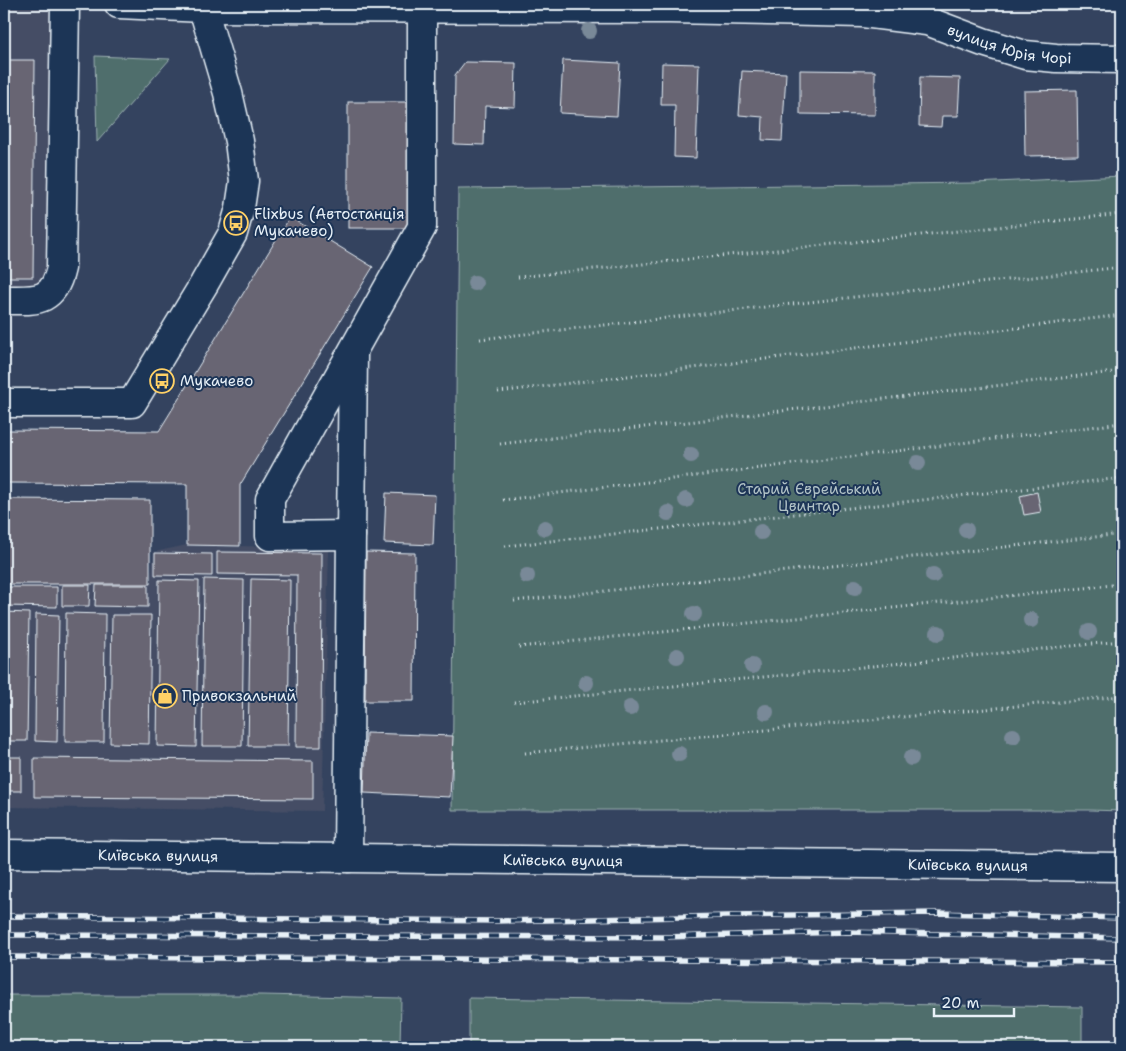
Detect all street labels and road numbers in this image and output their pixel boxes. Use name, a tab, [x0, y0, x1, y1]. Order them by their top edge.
street label: вулиця Юрія Чорі	[944, 19, 1072, 68]
street label: Київська вулиця	[98, 845, 218, 866]
street label: Київська вулиця	[503, 850, 623, 871]
street label: Київська вулиця	[908, 855, 1028, 876]

